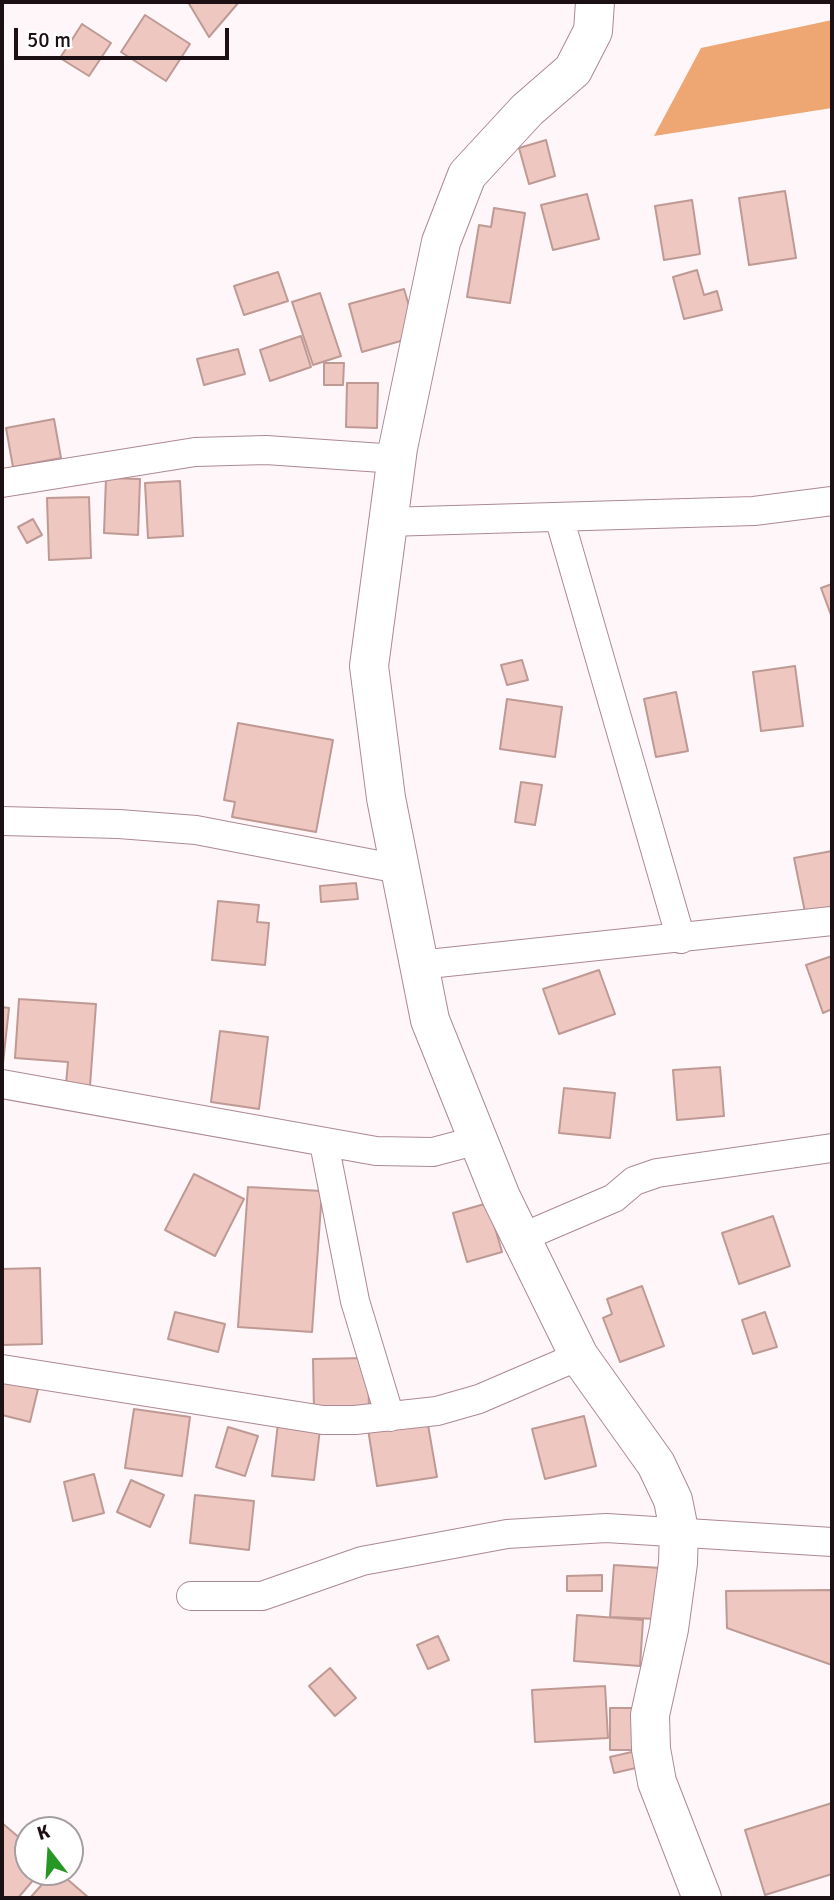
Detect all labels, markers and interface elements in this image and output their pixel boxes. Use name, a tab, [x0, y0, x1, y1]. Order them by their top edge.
scale bar	[18, 14, 233, 58]
text: 50 m	[27, 27, 71, 53]
north arrow	[14, 1816, 84, 1886]
text: K	[34, 1820, 53, 1846]

